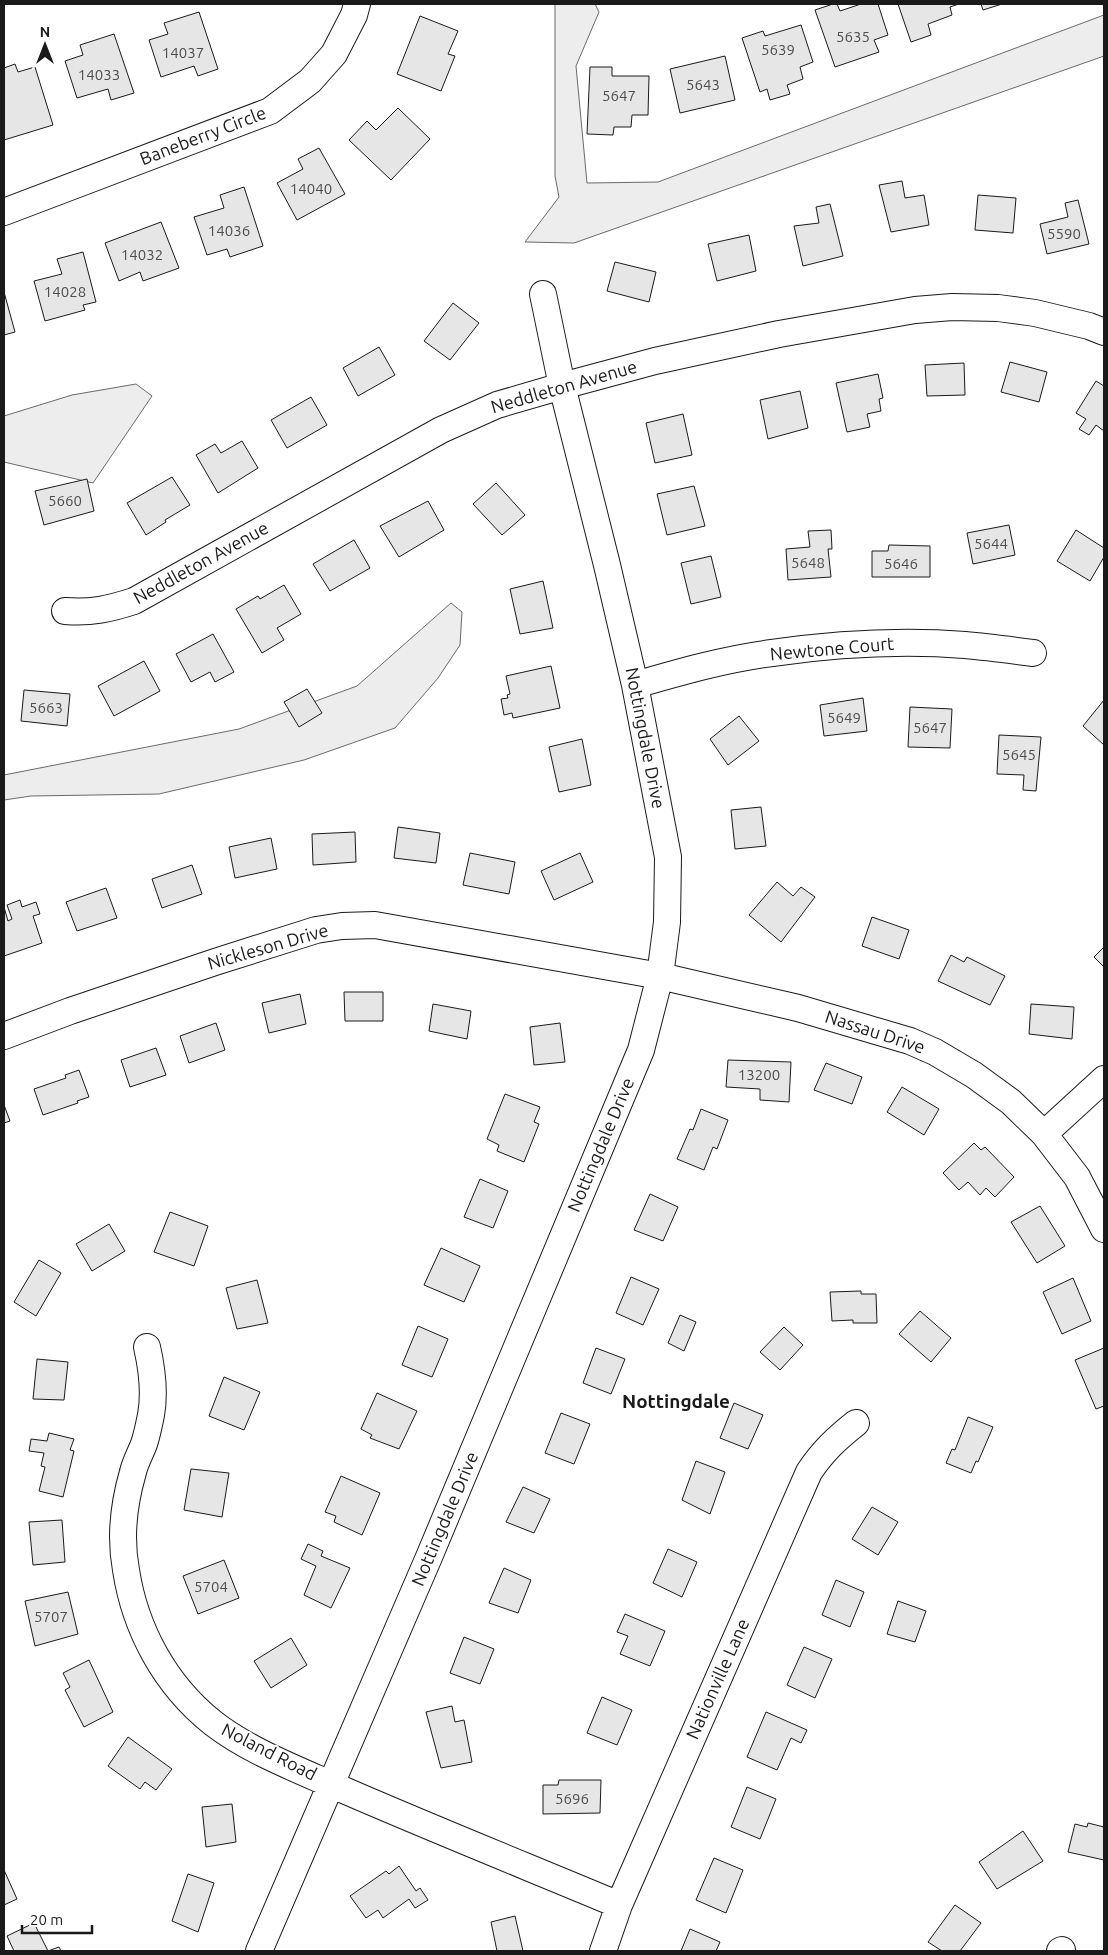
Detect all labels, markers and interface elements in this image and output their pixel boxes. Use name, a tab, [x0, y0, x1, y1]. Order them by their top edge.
north arrow	[20, 20, 70, 70]
text: N	[40, 24, 50, 40]
house number: 5635	[836, 28, 870, 45]
house number: 5639	[761, 41, 795, 58]
house number: 14037	[162, 44, 204, 61]
house number: 14033	[78, 66, 120, 83]
house number: 5643	[686, 76, 720, 93]
house number: 5647	[602, 87, 636, 104]
street label: Baneberry Circle	[137, 102, 269, 168]
house number: 14040	[290, 180, 332, 197]
house number: 14036	[208, 222, 250, 239]
house number: 5590	[1047, 225, 1081, 242]
house number: 14032	[121, 246, 163, 263]
house number: 14028	[44, 283, 86, 300]
street label: Neddleton Avenue	[488, 356, 639, 416]
house number: 5660	[48, 492, 82, 509]
street label: Neddleton Avenue	[130, 517, 271, 608]
house number: 5644	[974, 535, 1008, 552]
house number: 5648	[791, 554, 825, 571]
house number: 5646	[884, 555, 918, 572]
street label: Newtone Court	[769, 633, 895, 663]
street label: Nottingdale Drive	[622, 665, 670, 810]
house number: 5663	[29, 699, 63, 716]
house number: 5649	[827, 709, 861, 726]
house number: 5647	[913, 719, 947, 736]
house number: 5645	[1002, 746, 1036, 763]
street label: Nickleson Drive	[205, 919, 330, 973]
street label: Nassau Drive	[823, 1005, 928, 1057]
house number: 13200	[738, 1066, 780, 1083]
street label: Nottingdale Drive	[563, 1075, 637, 1215]
district label: Nottingdale	[622, 1390, 730, 1412]
street label: Nottingdale Drive	[407, 1449, 481, 1589]
house number: 5704	[194, 1578, 228, 1595]
house number: 5707	[34, 1608, 68, 1625]
street label: Nationville Lane	[682, 1615, 753, 1742]
street label: Noland Road	[219, 1719, 320, 1784]
house number: 5696	[555, 1790, 589, 1807]
scale bar	[22, 1902, 92, 1934]
text: 20 m	[30, 1911, 63, 1928]

